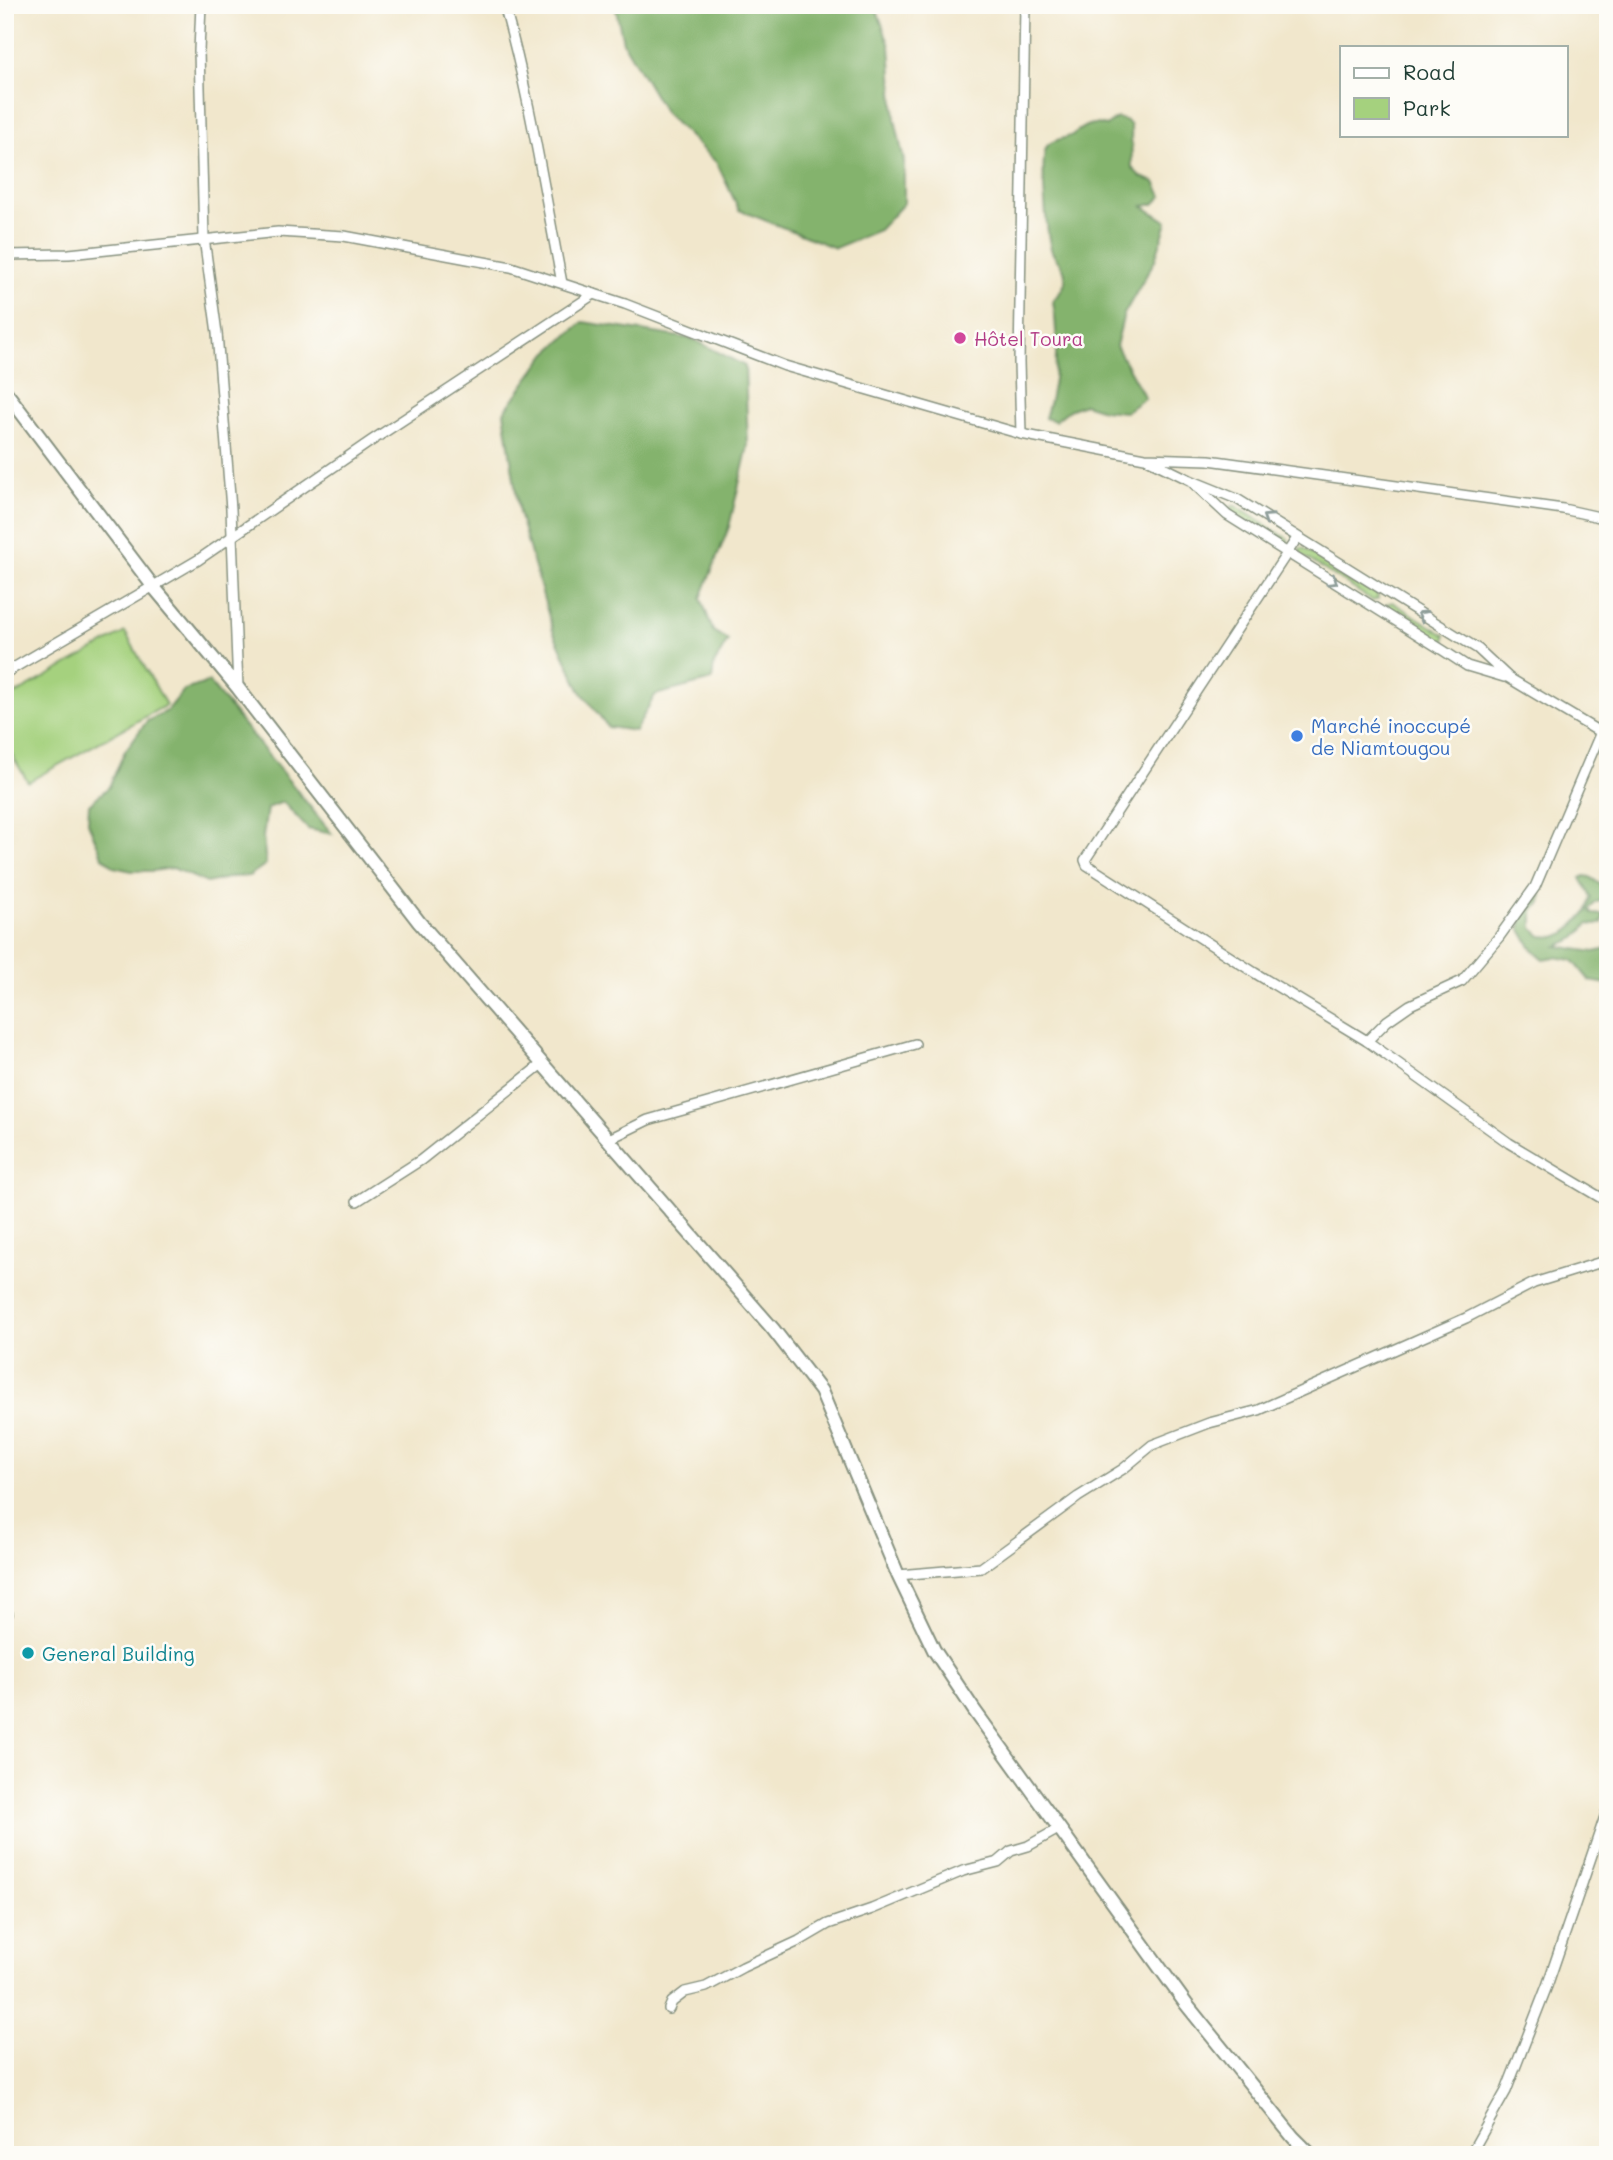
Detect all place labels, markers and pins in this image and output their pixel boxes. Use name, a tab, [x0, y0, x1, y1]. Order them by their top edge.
place label: Hôtel Toura	[974, 326, 1083, 351]
marker: Hôtel Toura	[952, 330, 968, 346]
place label: Marché inoccupé de Niamtougou	[1311, 713, 1471, 760]
marker: Marché inoccupé de Niamtougou	[1289, 728, 1305, 744]
place label: General Building	[42, 1641, 195, 1666]
marker: General Building	[20, 1645, 36, 1661]

